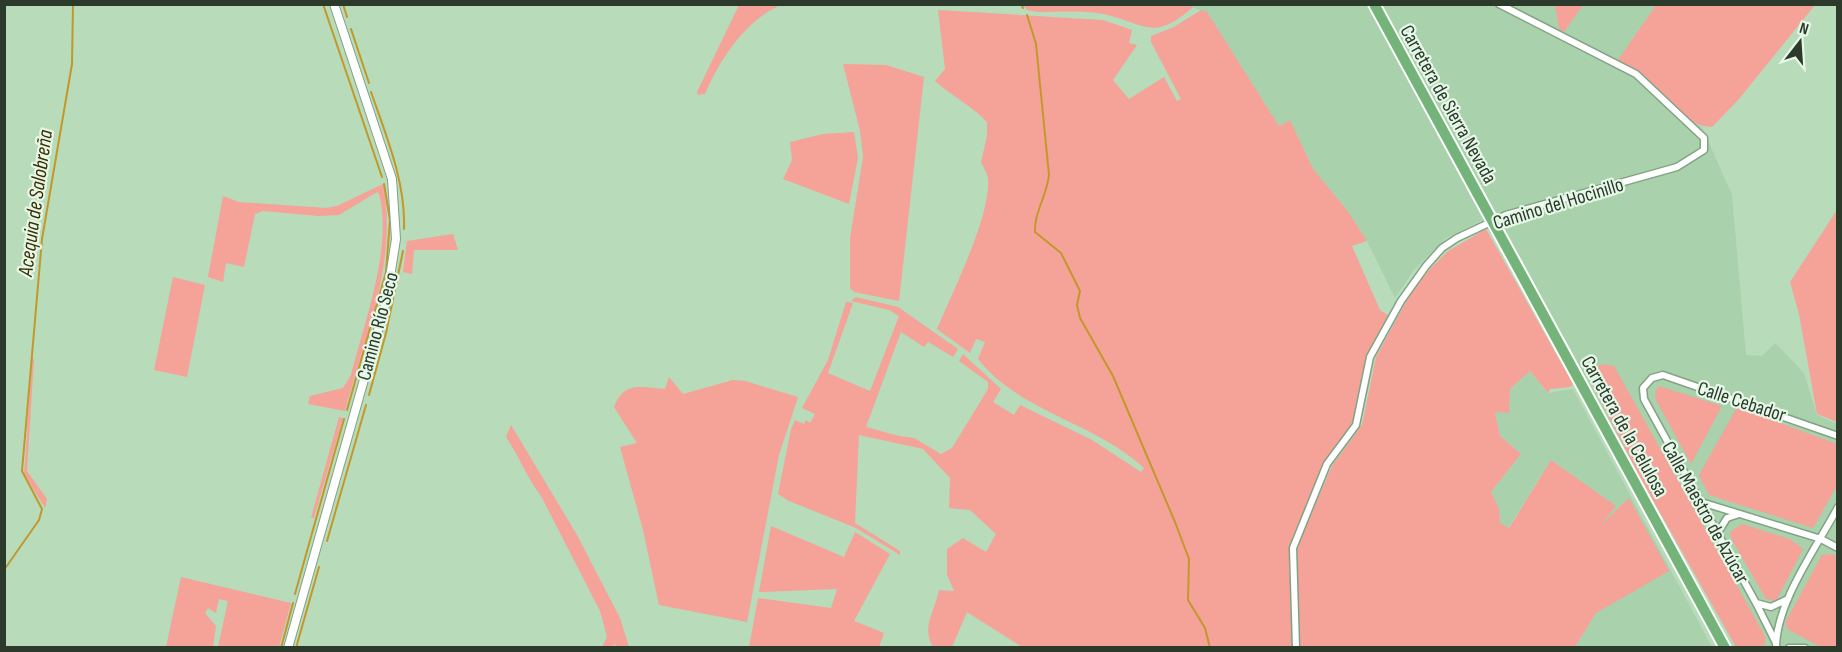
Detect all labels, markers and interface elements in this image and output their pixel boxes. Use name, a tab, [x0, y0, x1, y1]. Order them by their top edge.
north arrow	[1770, 12, 1830, 72]
text: N	[1797, 19, 1811, 39]
street label: Carretera de Sierra Nevada	[1395, 21, 1502, 188]
water label: Acequia de Salobreña	[13, 128, 58, 279]
street label: Camino del Hocinillo	[1490, 173, 1626, 235]
street label: Camino Río Seco	[352, 270, 404, 383]
street label: Carretera de la Celulosa	[1576, 352, 1673, 501]
street label: Calle Cebador	[1694, 376, 1789, 428]
street label: Calle Maestro de Azúcar	[1656, 437, 1754, 588]

